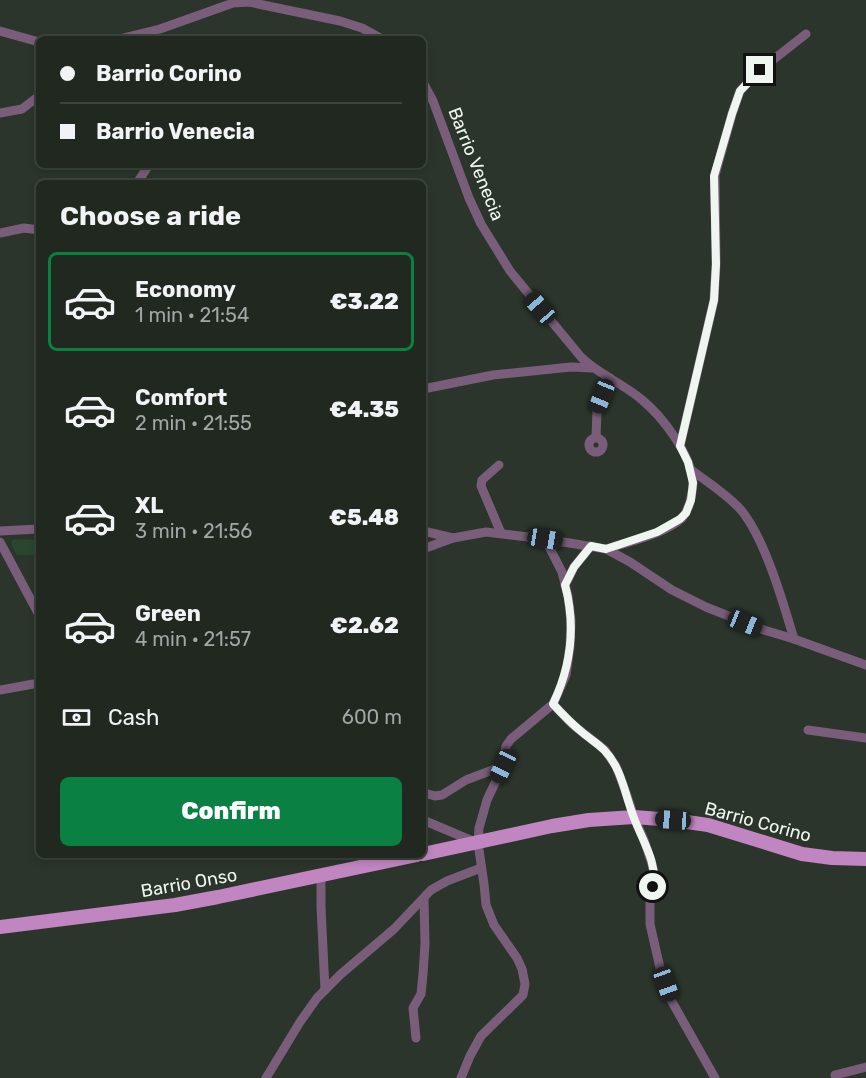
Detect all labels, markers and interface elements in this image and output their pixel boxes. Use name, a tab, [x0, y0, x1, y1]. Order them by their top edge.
route end	[746, 56, 773, 83]
text: Barrio Corino	[96, 60, 242, 87]
street label: Barrio Venecia	[443, 104, 509, 224]
text: Barrio Venecia	[96, 118, 255, 145]
text: Choose a ride	[60, 200, 241, 232]
icon: car	[63, 275, 117, 329]
text: Economy	[135, 276, 236, 303]
text: €3.22	[330, 288, 399, 315]
car	[521, 289, 559, 327]
text: 1 min · 21:54	[135, 303, 249, 327]
car	[587, 376, 617, 416]
icon: car	[63, 383, 117, 437]
text: Comfort	[135, 384, 227, 411]
text: €4.35	[330, 396, 399, 423]
text: 2 min · 21:55	[135, 411, 252, 435]
icon: car	[63, 491, 117, 545]
text: XL	[135, 492, 163, 519]
text: €5.48	[329, 504, 399, 531]
text: 3 min · 21:56	[135, 519, 252, 543]
car	[526, 527, 564, 551]
icon: car	[63, 599, 117, 653]
text: Green	[135, 600, 201, 627]
car	[725, 608, 765, 638]
text: €2.62	[330, 612, 399, 639]
text: 4 min · 21:57	[135, 627, 251, 651]
icon: cash	[60, 701, 93, 734]
text: Cash	[108, 704, 159, 731]
text: 600 m	[342, 705, 402, 729]
car	[487, 746, 519, 786]
button: Confirm	[60, 777, 402, 846]
street label: Barrio Corino	[702, 797, 814, 847]
car	[654, 810, 692, 830]
street label: Barrio Onso	[139, 864, 239, 902]
route start	[639, 873, 666, 900]
car	[651, 964, 681, 1004]

